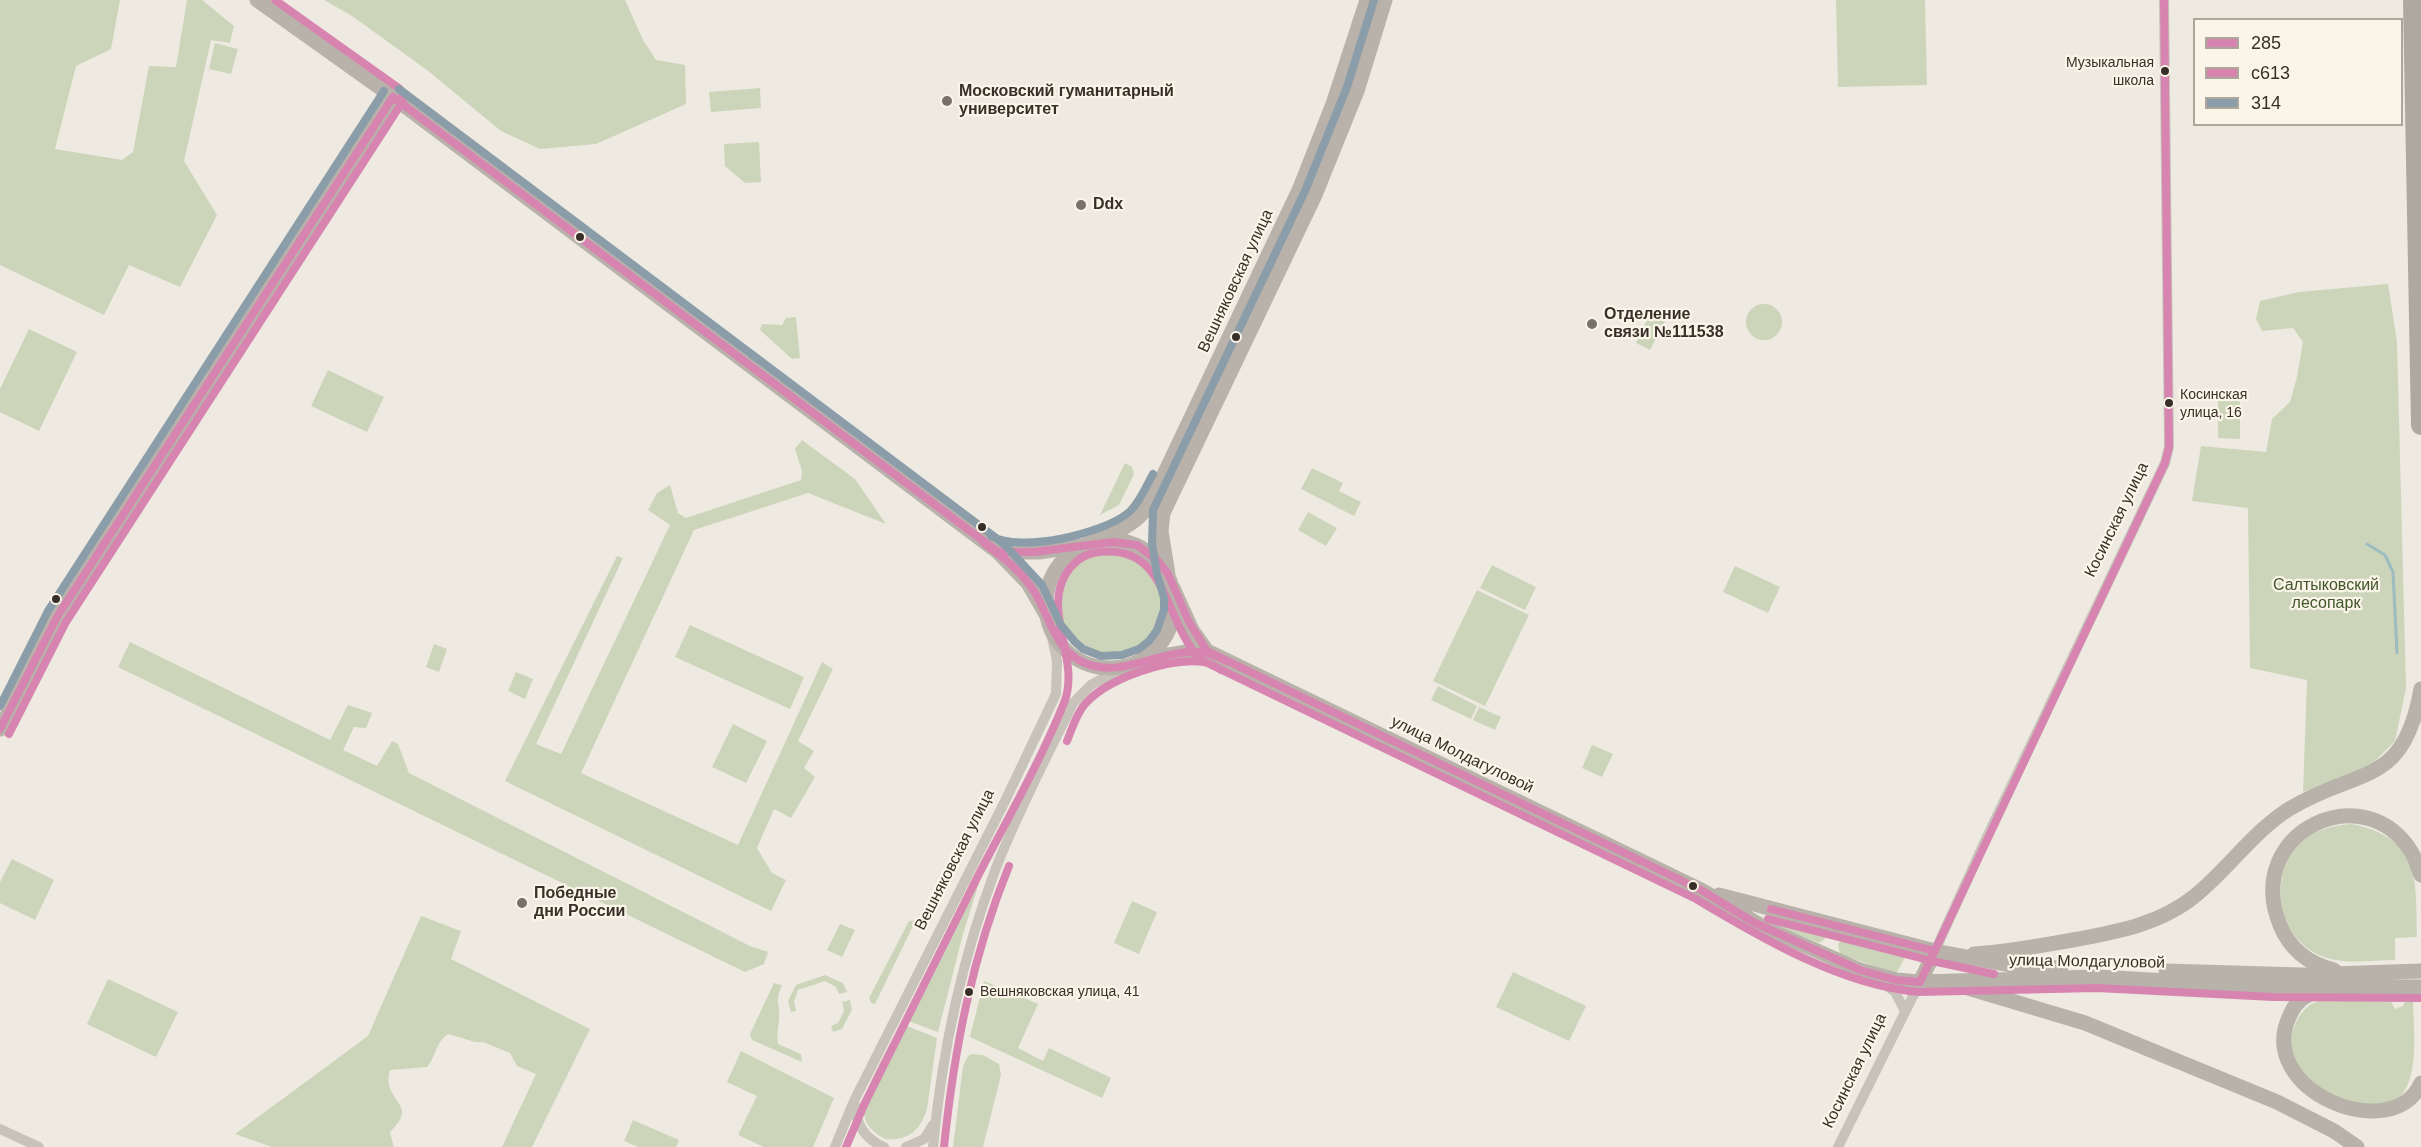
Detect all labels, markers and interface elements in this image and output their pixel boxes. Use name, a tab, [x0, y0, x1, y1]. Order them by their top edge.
legend	[2193, 18, 2403, 126]
text: 285	[2251, 33, 2281, 53]
place label: Музыкальная школа	[2066, 55, 2154, 88]
text: с613	[2251, 63, 2290, 83]
marker: Музыкальная школа	[2159, 65, 2171, 77]
place label: Московский гуманитарный университет	[959, 82, 1174, 120]
text: 314	[2251, 93, 2281, 113]
marker: Московский гуманитарный университет	[940, 94, 954, 108]
place label: Ddx	[1093, 195, 1123, 215]
marker: Ddx	[1074, 198, 1088, 212]
street label: Вешняковская улица	[1194, 206, 1278, 356]
unlabelled marker	[574, 231, 586, 243]
place label: Отделение связи №111538	[1604, 305, 1724, 343]
marker: Отделение связи №111538	[1585, 317, 1599, 331]
unlabelled marker	[1230, 331, 1242, 343]
place label: Косинская улица, 16	[2180, 387, 2247, 419]
marker: Косинская улица, 16	[2163, 397, 2175, 409]
street label: Косинская улица	[2081, 459, 2153, 581]
unlabelled marker	[976, 521, 988, 533]
park label: Салтыковский лесопарк	[2273, 576, 2379, 614]
unlabelled marker	[50, 593, 62, 605]
street label: улица Молдагуловой	[1388, 712, 1536, 798]
street label: Вешняковская улица	[911, 786, 999, 934]
unlabelled marker	[1687, 880, 1699, 892]
place label: Победные дни России	[534, 884, 625, 922]
marker: Победные дни России	[515, 896, 529, 910]
street label: улица Молдагуловой	[2009, 951, 2165, 973]
place label: Вешняковская улица, 41	[980, 984, 1140, 1000]
marker: Вешняковская улица, 41	[963, 986, 975, 998]
street label: Косинская улица	[1819, 1010, 1891, 1132]

